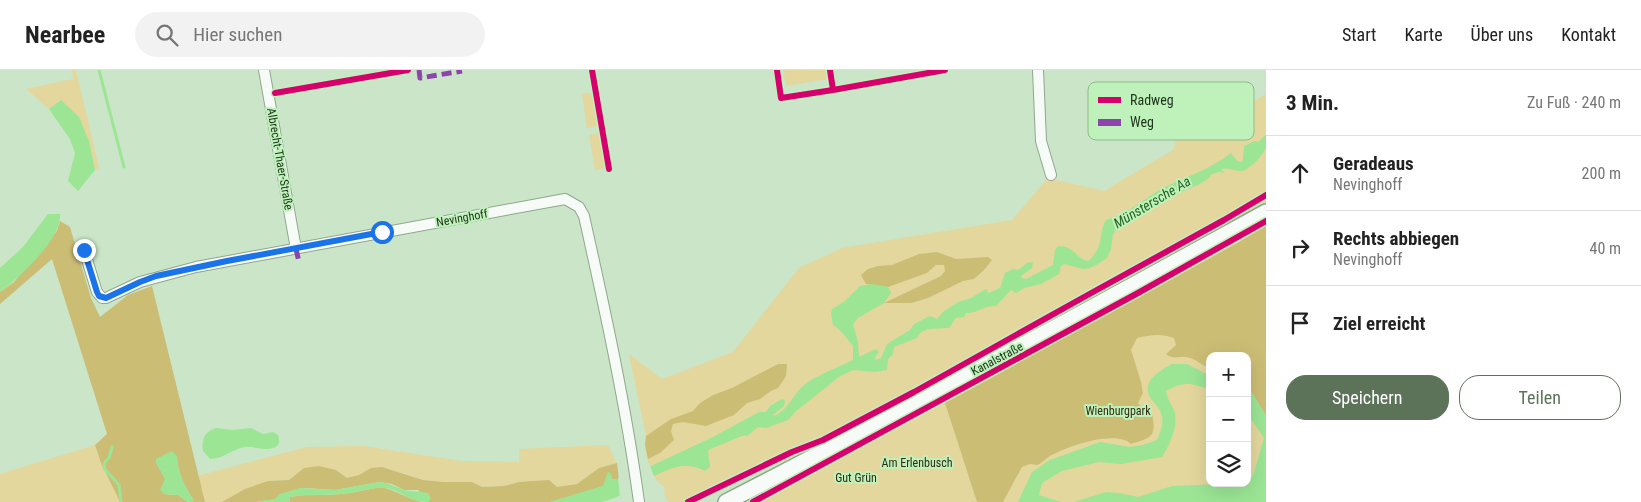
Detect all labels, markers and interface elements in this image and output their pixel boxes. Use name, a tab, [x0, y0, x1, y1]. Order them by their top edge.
search box	[135, 12, 485, 57]
text: Nearbee	[25, 21, 105, 49]
icon: search	[153, 21, 181, 49]
text: Hier suchen	[193, 23, 282, 46]
text: Start	[1342, 24, 1376, 45]
text: Karte	[1404, 24, 1443, 45]
text: Über uns	[1471, 24, 1533, 45]
text: Kontakt	[1561, 24, 1616, 45]
legend	[1088, 82, 1254, 140]
text: 3 Min.	[1286, 91, 1339, 115]
text: Radweg	[1130, 92, 1174, 108]
text: Zu Fuß · 240 m	[1527, 93, 1621, 112]
street label: Albrecht-Thaer-Straße	[264, 107, 296, 212]
text: Weg	[1130, 114, 1154, 130]
text: Geradeaus	[1333, 152, 1414, 175]
icon: ahead	[1286, 159, 1314, 187]
text: 200 m	[1582, 164, 1621, 183]
water label: Münstersche Aa	[1111, 173, 1193, 231]
text: Nevinghoff	[1333, 175, 1402, 194]
street label: Nevinghoff	[435, 207, 489, 229]
route start	[371, 221, 394, 244]
text: Rechts abbiegen	[1333, 227, 1459, 250]
icon: right	[1286, 234, 1314, 262]
route end	[73, 239, 96, 262]
text: 40 m	[1589, 239, 1621, 258]
text: Nevinghoff	[1333, 250, 1402, 269]
icon: arrive	[1286, 309, 1314, 337]
text: Ziel erreicht	[1333, 312, 1425, 335]
street label: Kanalstraße	[969, 339, 1026, 378]
map controls	[1206, 352, 1251, 487]
button: +	[1206, 352, 1251, 397]
button: Speichern	[1286, 375, 1449, 420]
button: Teilen	[1459, 375, 1621, 420]
button: −	[1206, 397, 1251, 442]
park label: Wienburgpark	[1085, 404, 1151, 418]
button: layers	[1206, 442, 1251, 487]
park label: Am Erlenbusch	[881, 456, 953, 470]
park label: Gut Grün	[835, 471, 877, 485]

